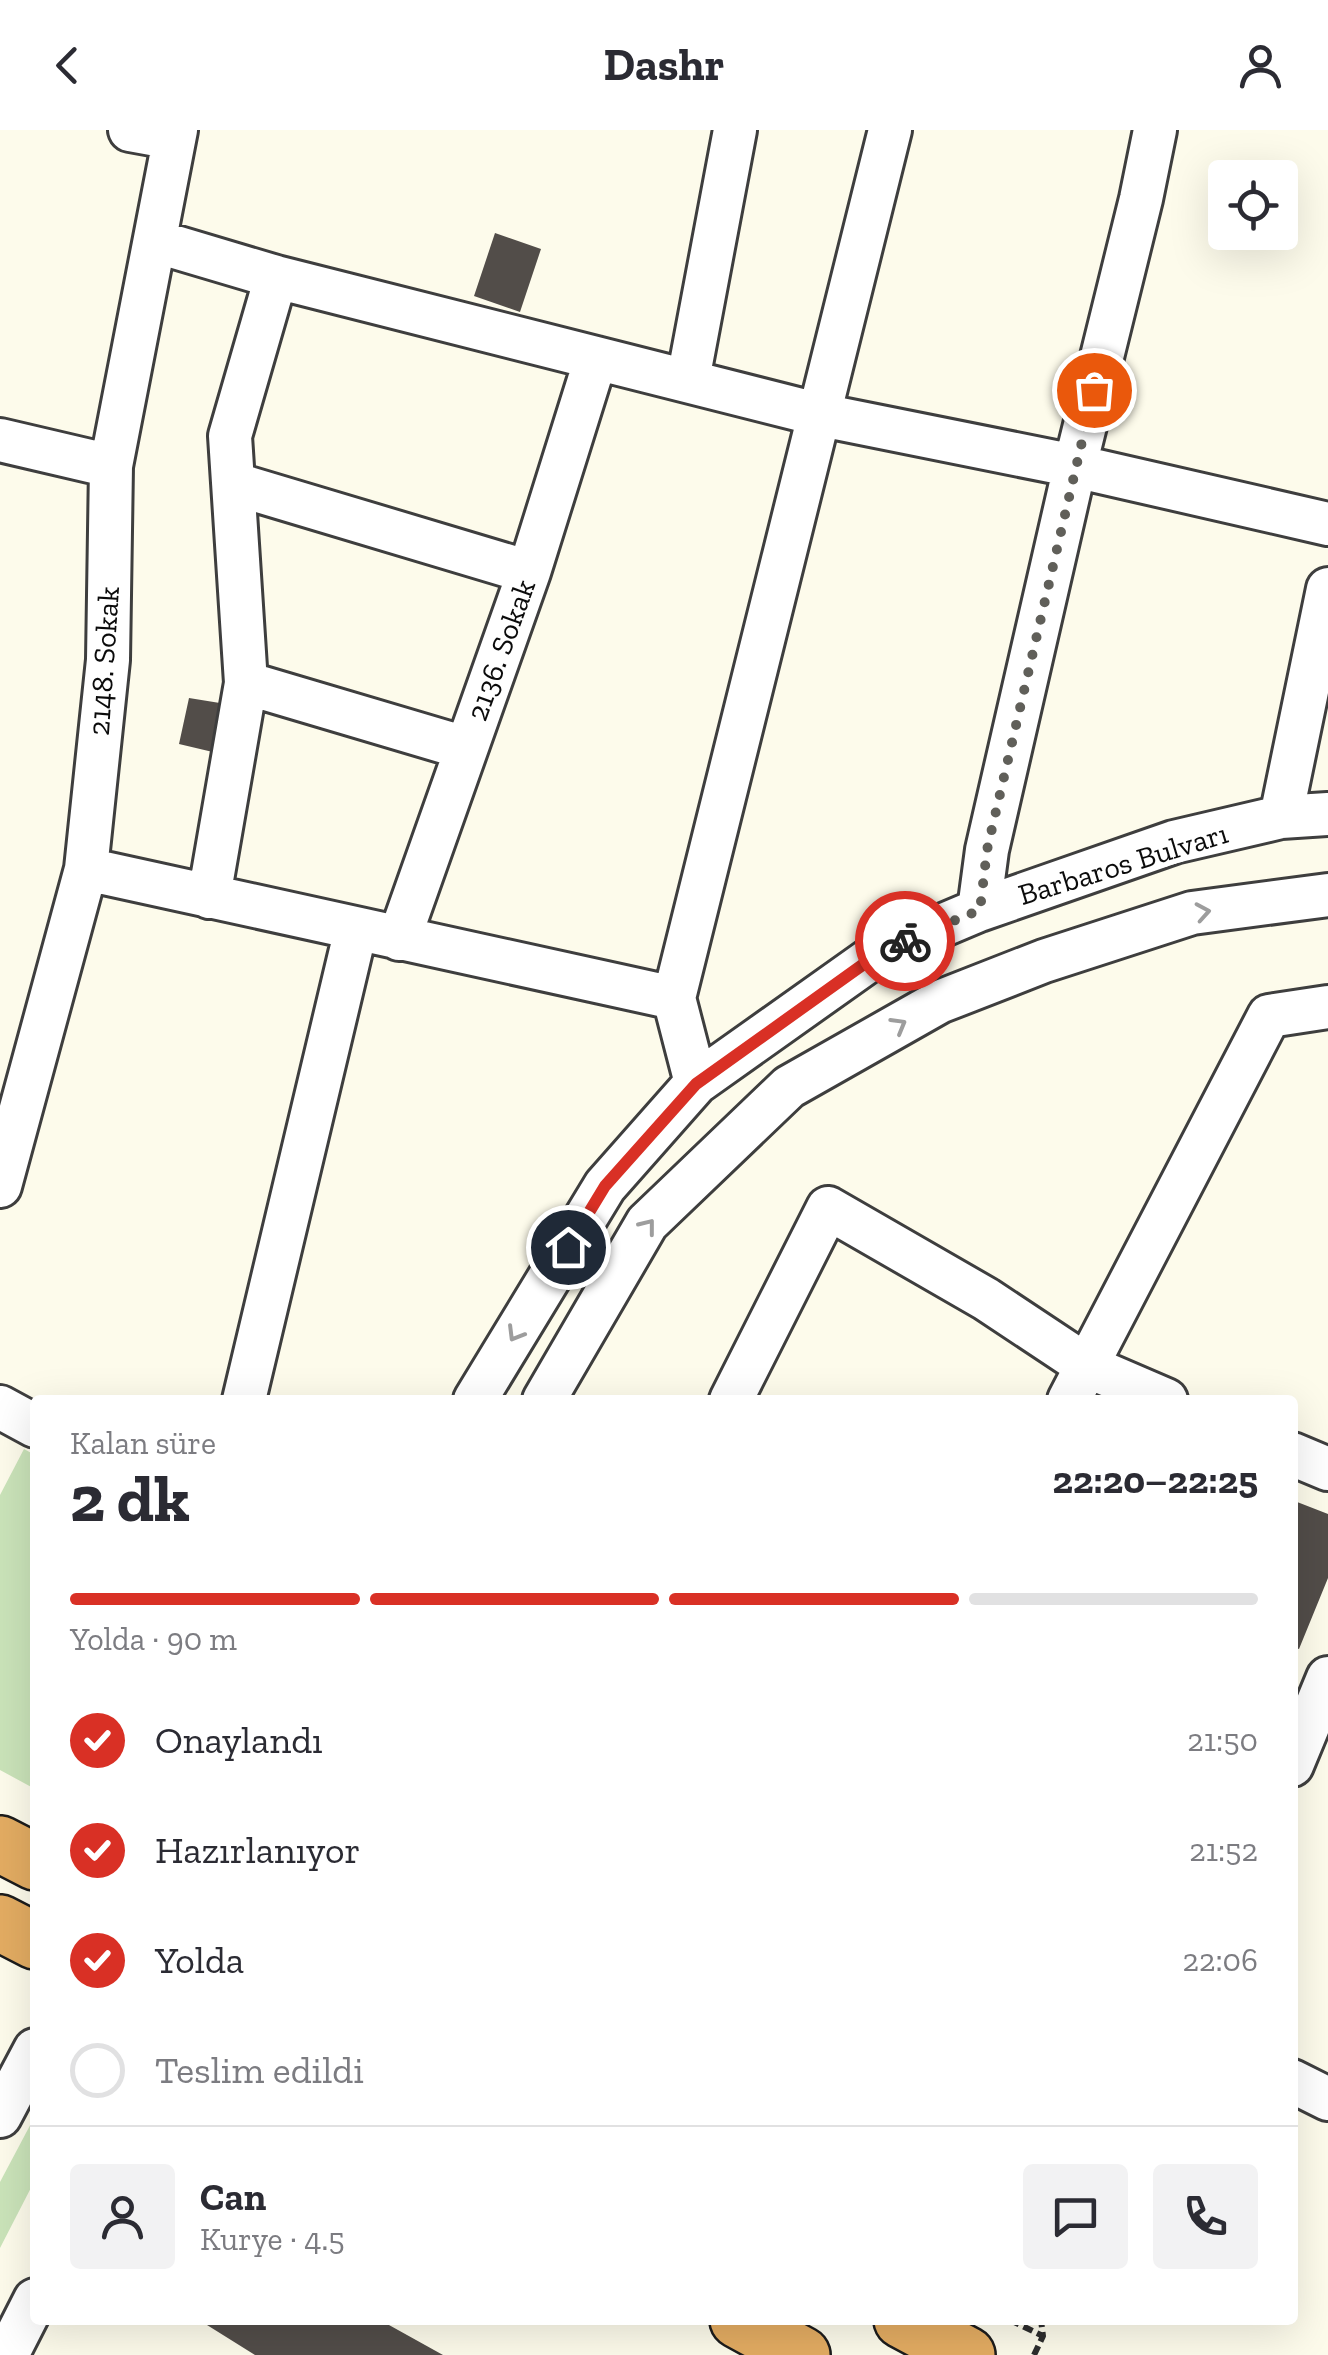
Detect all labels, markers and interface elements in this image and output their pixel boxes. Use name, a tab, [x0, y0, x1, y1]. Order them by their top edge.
icon: back	[40, 38, 95, 93]
text: Dashr	[604, 38, 724, 92]
icon: person	[1233, 38, 1288, 93]
map controls	[1208, 160, 1298, 250]
button: locate	[1208, 160, 1298, 250]
pin	[1052, 348, 1137, 433]
icon: bag	[1067, 363, 1122, 418]
street label: 2136. Sokak	[459, 574, 543, 725]
street label: 2148. Sokak	[81, 585, 127, 737]
street label: Barbaros Bulvarı	[1014, 815, 1232, 913]
courier	[855, 891, 955, 991]
one-way arrow	[1195, 903, 1211, 924]
icon: bike	[878, 914, 933, 969]
one-way arrow	[888, 1018, 906, 1038]
pin	[526, 1205, 611, 1290]
one-way arrow	[636, 1219, 653, 1237]
icon: home	[541, 1220, 596, 1275]
one-way arrow	[508, 1323, 527, 1341]
text: Kalan süre	[70, 1424, 216, 1462]
text: 22:20–22:25	[1053, 1457, 1258, 1503]
text: 2 dk	[70, 1460, 190, 1538]
text: Yolda · 90 m	[70, 1620, 237, 1658]
icon: check	[70, 1713, 125, 1768]
text: Onaylandı	[155, 1717, 323, 1763]
text: 21:50	[1187, 1721, 1258, 1759]
icon: check	[70, 1823, 125, 1878]
text: Hazırlanıyor	[155, 1827, 360, 1873]
text: 21:52	[1189, 1831, 1258, 1869]
icon: check	[70, 1933, 125, 1988]
text: Yolda	[155, 1937, 244, 1983]
text: 22:06	[1182, 1941, 1258, 1979]
text: Teslim edildi	[155, 2047, 364, 2093]
button: person	[70, 2164, 175, 2269]
button: chat	[1023, 2164, 1128, 2269]
button: phone	[1153, 2164, 1258, 2269]
text: Can	[200, 2174, 266, 2220]
text: Kurye · 4.5	[200, 2220, 345, 2258]

